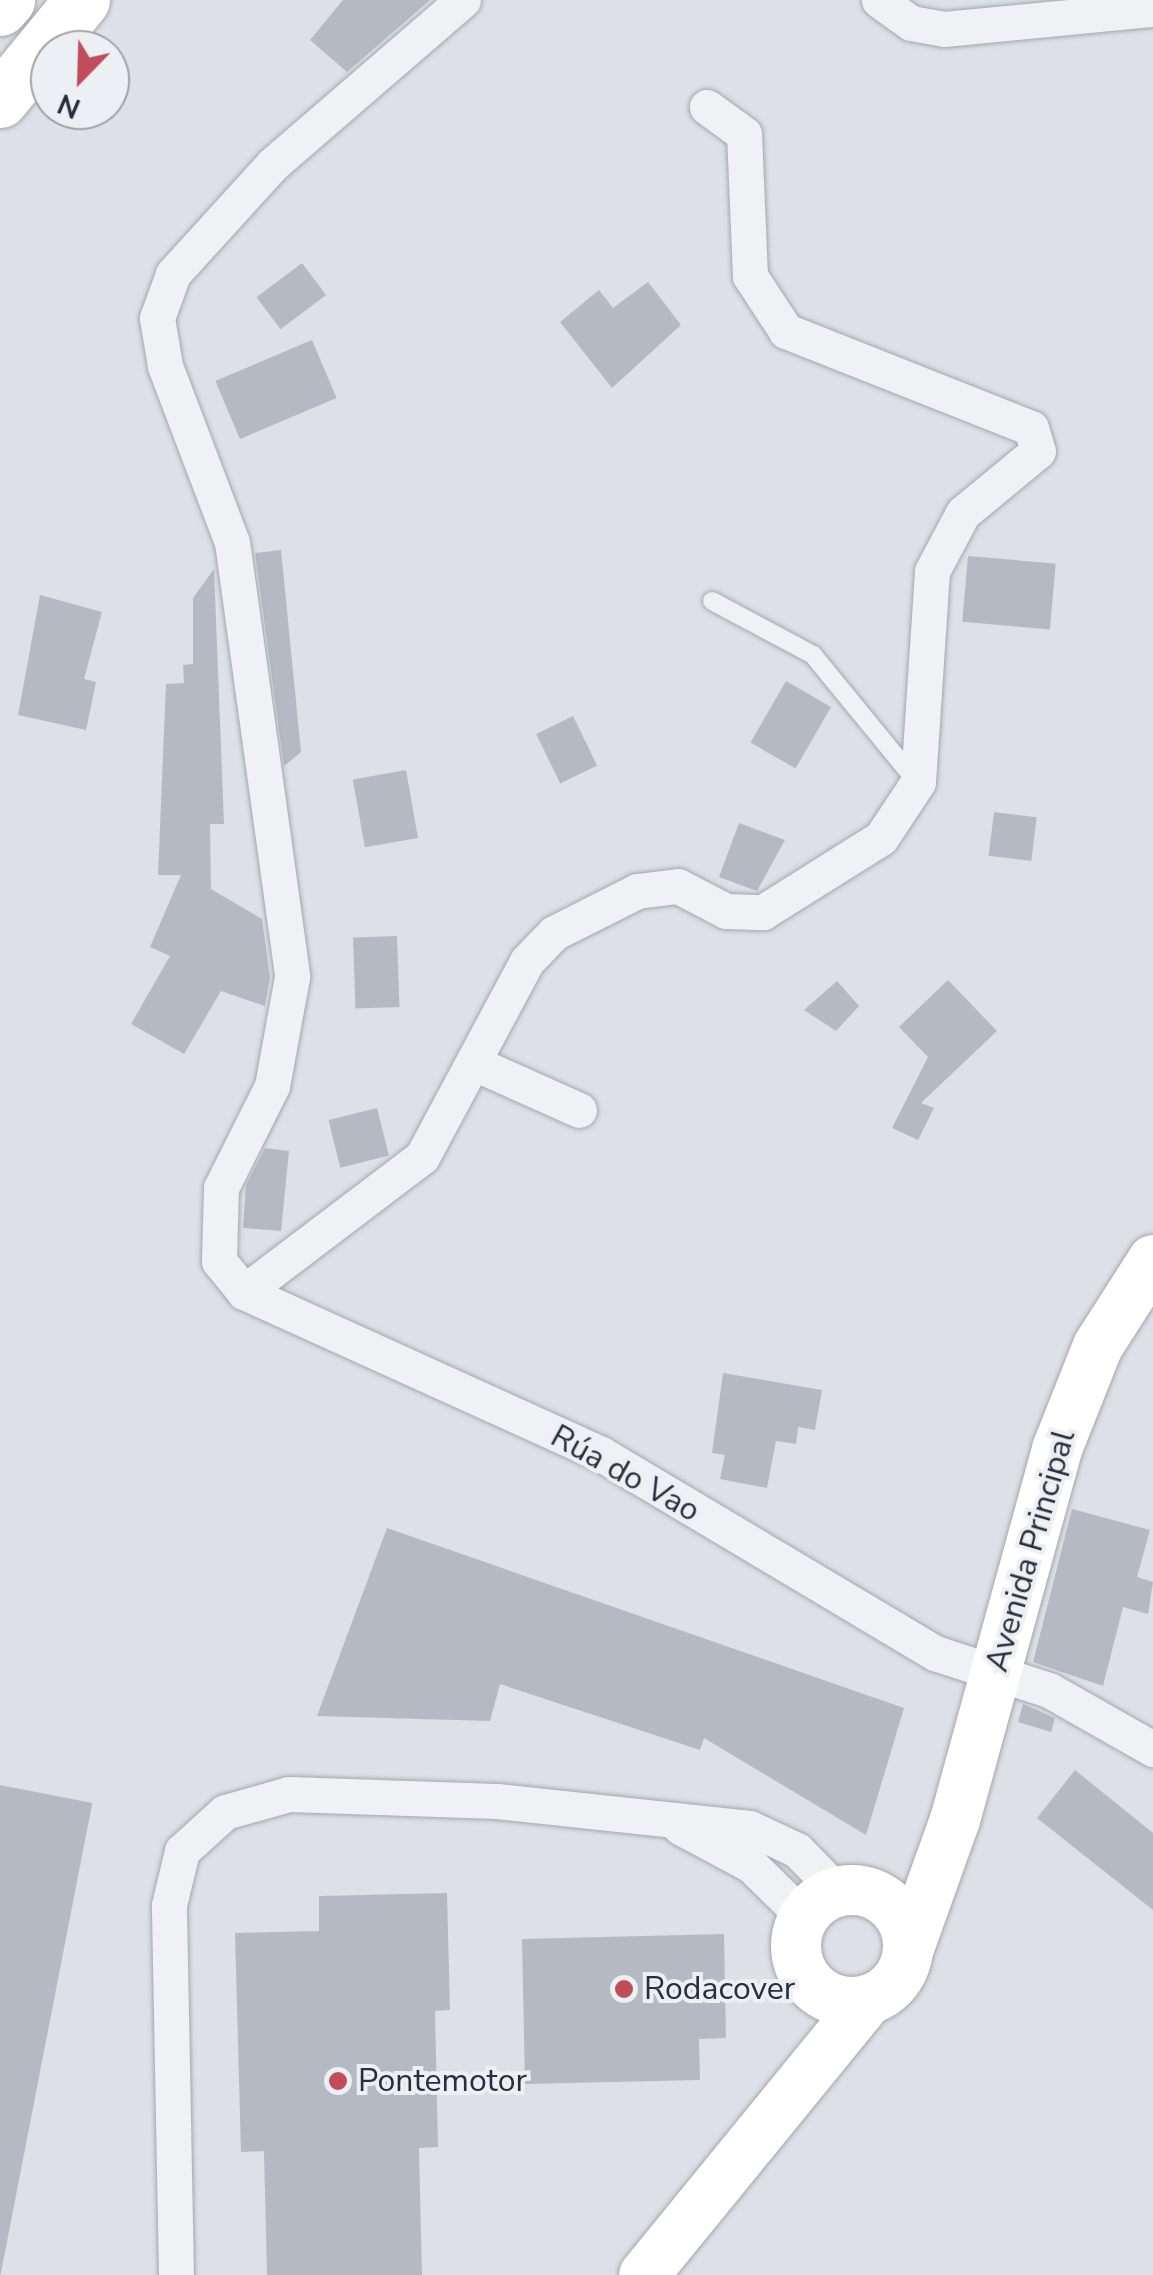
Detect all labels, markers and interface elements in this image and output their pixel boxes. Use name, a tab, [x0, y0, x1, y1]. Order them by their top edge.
north arrow	[30, 30, 130, 130]
text: N	[52, 84, 86, 127]
street label: Rúa do Vao	[544, 1417, 706, 1531]
street label: Avenida Principal	[978, 1426, 1084, 1676]
place label: Rodacover	[644, 1970, 795, 2008]
marker: Rodacover	[613, 1978, 635, 2000]
place label: Pontemotor	[358, 2062, 527, 2100]
marker: Pontemotor	[327, 2070, 349, 2092]

